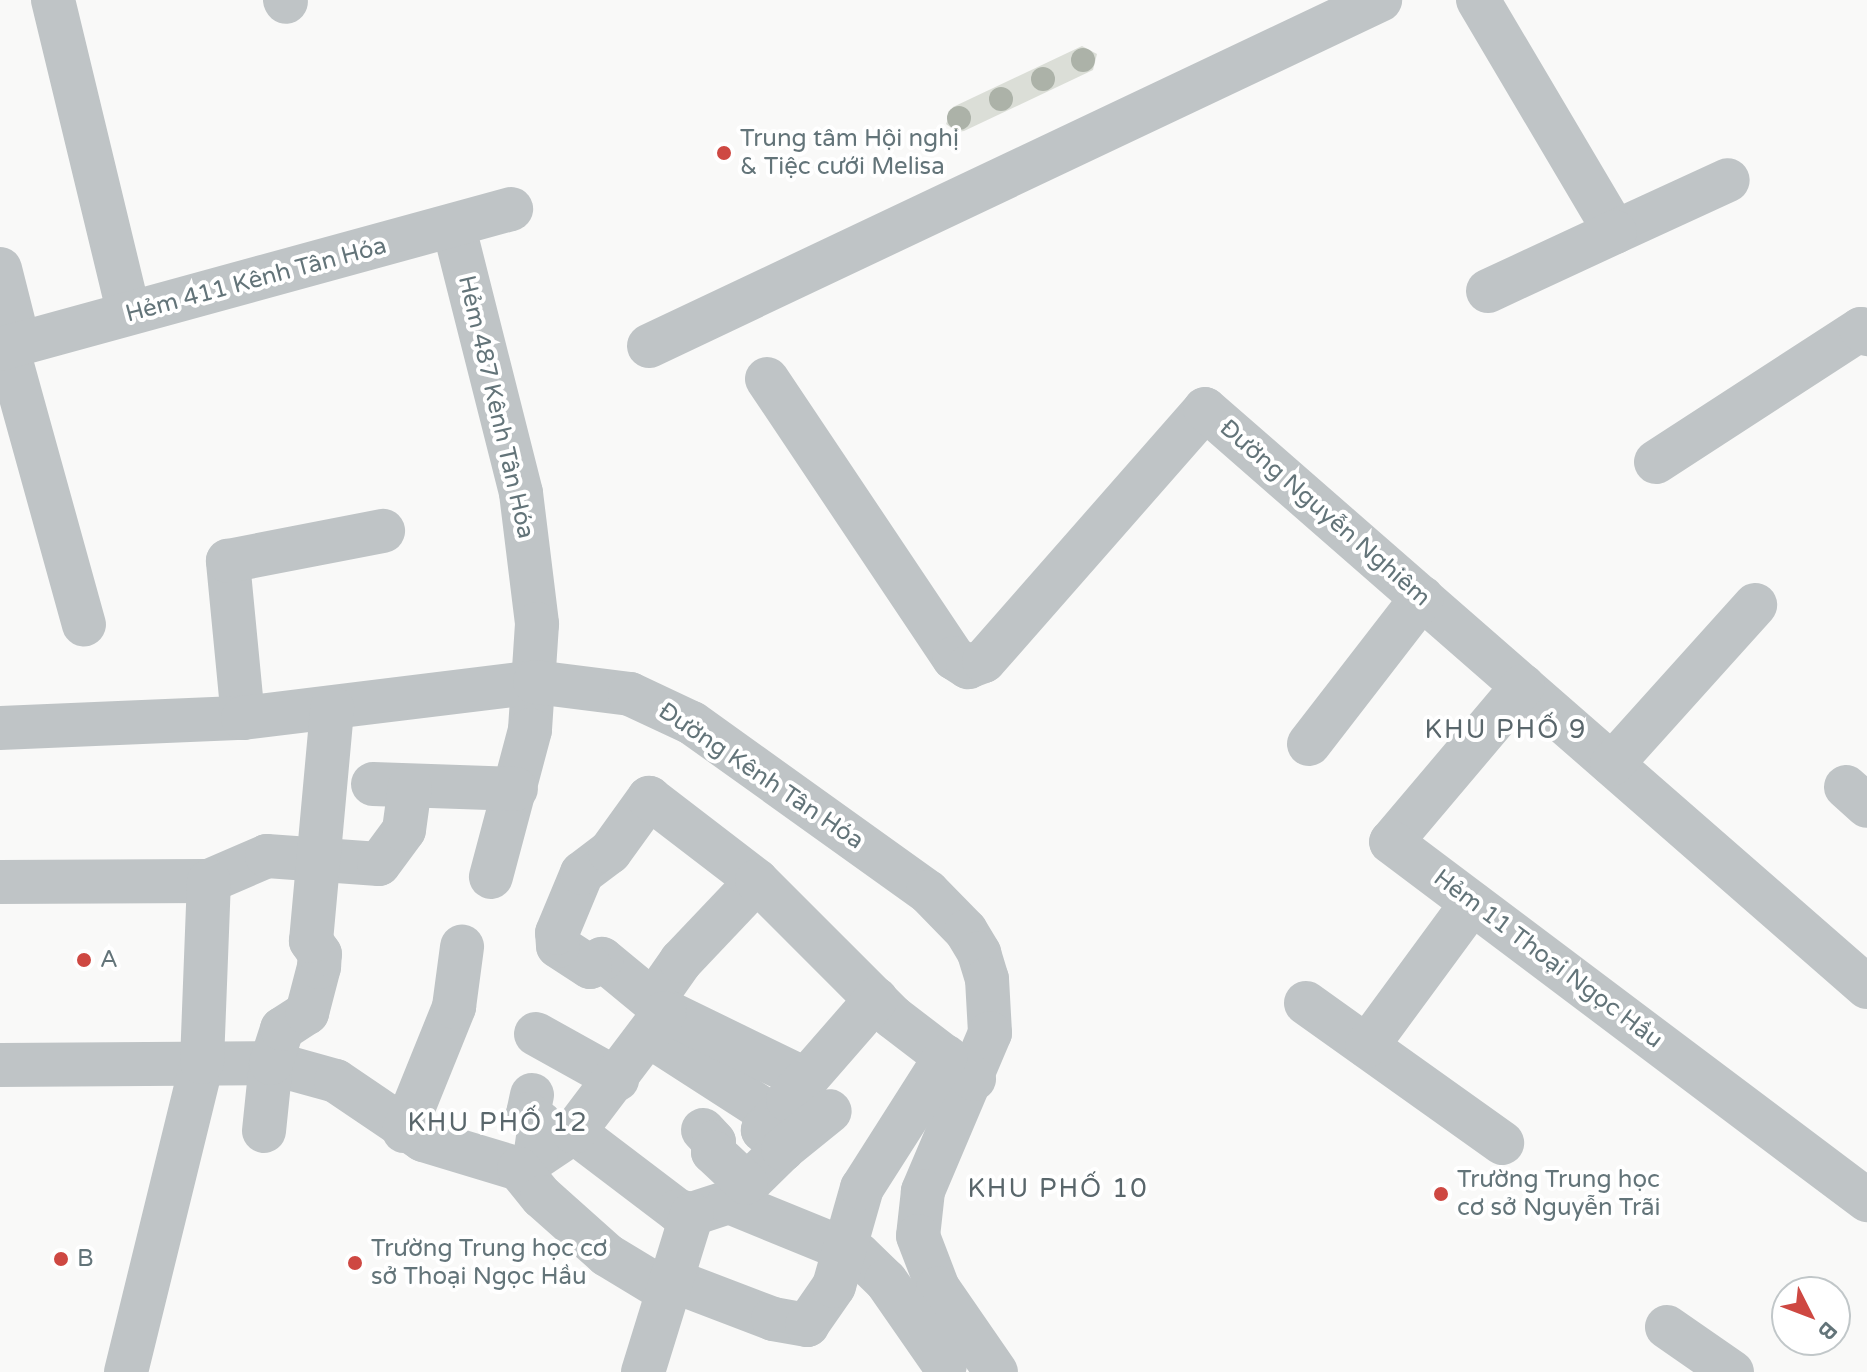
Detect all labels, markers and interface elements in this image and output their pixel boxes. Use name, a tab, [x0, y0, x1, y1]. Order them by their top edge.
place label: Trung tâm Hội nghị & Tiệc cưới Melisa	[740, 125, 959, 181]
marker: Trung tâm Hội nghị & Tiệc cưới Melisa	[715, 144, 733, 162]
street label: Hẻm 411 Kênh Tân Hóa	[122, 231, 390, 329]
street label: Hẻm 487 Kênh Tân Hóa	[452, 273, 540, 541]
street label: Đường Nguyễn Nghiêm	[1214, 414, 1436, 612]
street label: Đường Kênh Tân Hóa	[653, 697, 869, 855]
district label: KHU PHỐ 9	[1425, 714, 1587, 746]
street label: Hẻm 11 Thoại Ngọc Hầu	[1428, 863, 1668, 1055]
place label: A	[100, 946, 118, 974]
marker: A	[75, 951, 93, 969]
district label: KHU PHỐ 12	[407, 1107, 589, 1139]
place label: Trường Trung học cơ sở Nguyễn Trãi	[1457, 1166, 1661, 1222]
district label: KHU PHỐ 10	[967, 1173, 1149, 1205]
marker: Trường Trung học cơ sở Nguyễn Trãi	[1432, 1185, 1450, 1203]
place label: Trường Trung học cơ sở Thoại Ngọc Hầu	[371, 1235, 607, 1291]
place label: B	[77, 1245, 94, 1273]
marker: B	[52, 1250, 70, 1268]
marker: Trường Trung học cơ sở Thoại Ngọc Hầu	[346, 1254, 364, 1272]
north arrow	[1771, 1276, 1851, 1356]
text: B	[1813, 1316, 1842, 1345]

